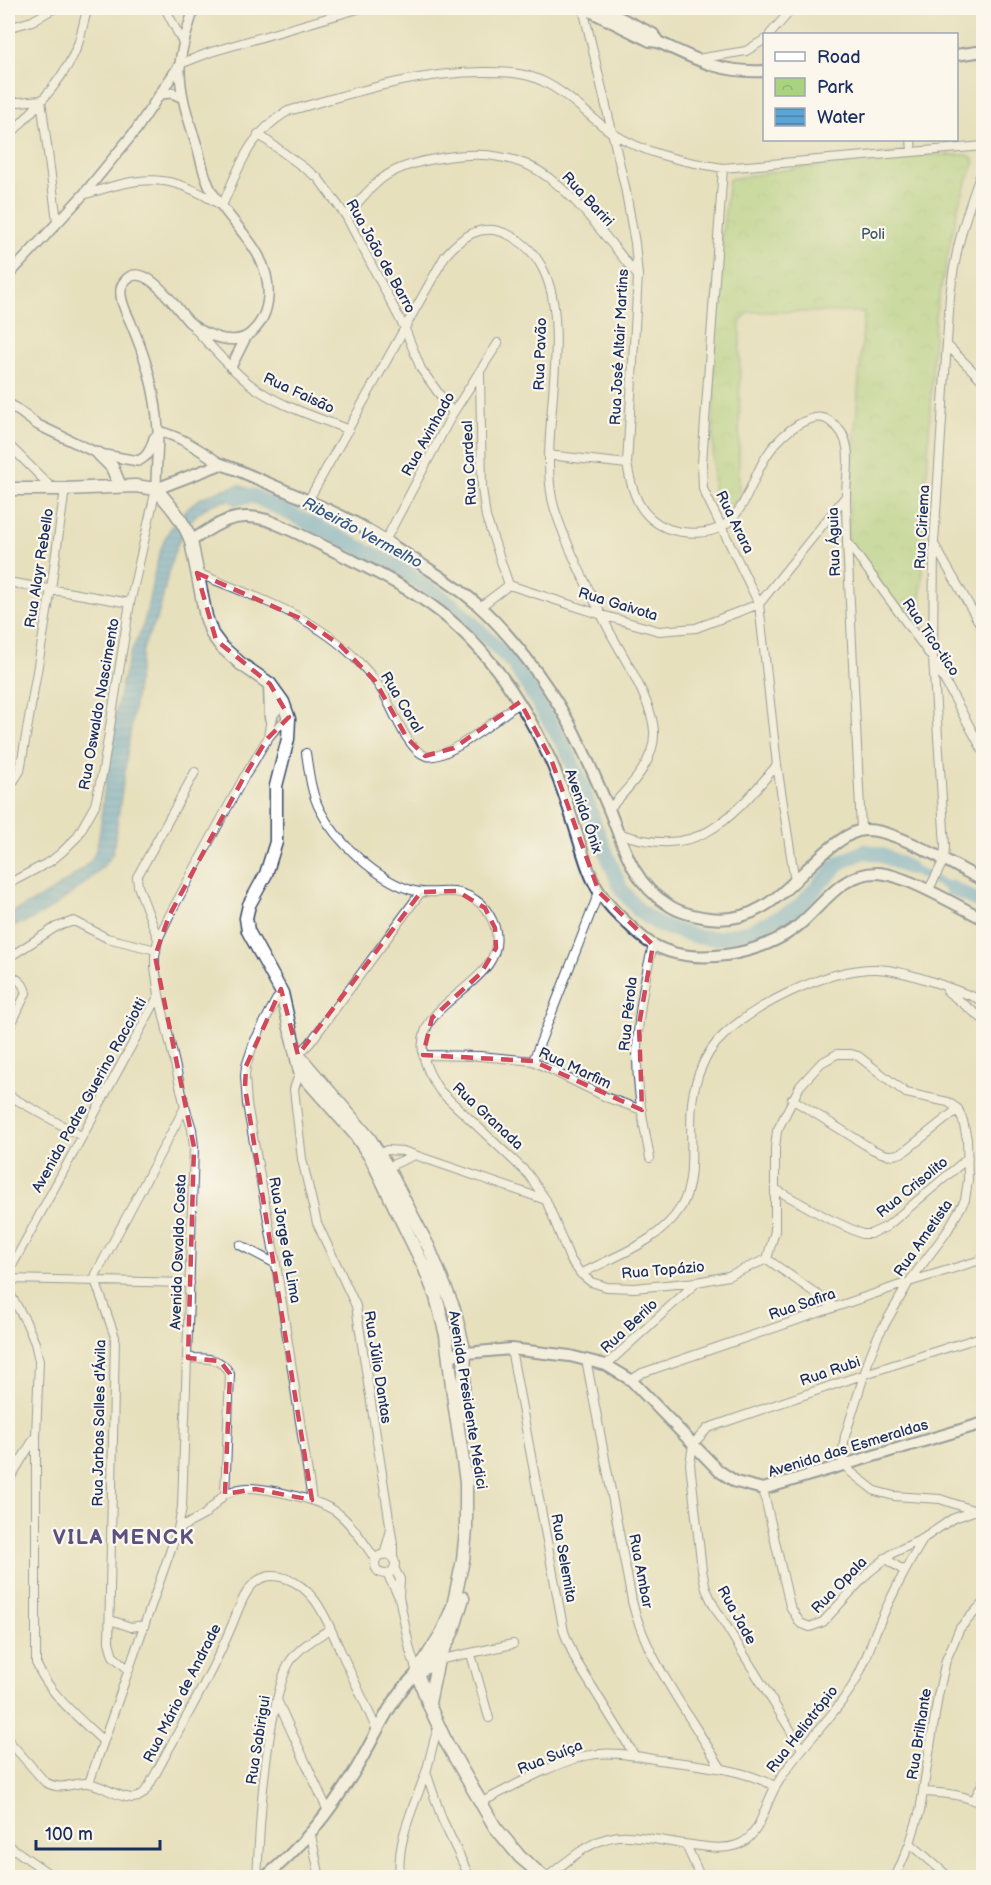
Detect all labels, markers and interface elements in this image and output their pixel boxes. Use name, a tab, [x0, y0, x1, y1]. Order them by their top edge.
legend	[763, 33, 958, 141]
text: Road	[817, 47, 861, 68]
text: Park	[817, 77, 853, 98]
text: Water	[817, 107, 865, 128]
street label: Rua Bariri	[557, 168, 618, 231]
street label: Rua João de Barro	[341, 196, 420, 317]
park label: Poli	[861, 225, 885, 244]
street label: Rua José Altair Martins	[606, 268, 633, 426]
street label: Rua Pavão	[530, 317, 551, 391]
street label: Rua Faisão	[260, 369, 338, 418]
street label: Rua Avinhado	[397, 389, 459, 480]
street label: Rua Cardeal	[458, 420, 481, 506]
street label: Rua Ciriema	[911, 484, 934, 570]
street label: Rua Arara	[711, 488, 758, 557]
water label: Ribeirão Vermelho	[299, 494, 425, 573]
street label: Rua Alayr Rebello	[21, 507, 58, 629]
street label: Rua Águia	[824, 507, 845, 577]
street label: Rua Gaivota	[576, 583, 660, 626]
street label: Rua Tico-tico	[898, 595, 964, 680]
street label: Rua Oswaldo Nascimento	[75, 617, 124, 792]
street label: Rua Coral	[376, 668, 427, 736]
street label: Avenida Ônix	[560, 766, 607, 856]
street label: Rua Pérola	[615, 976, 642, 1052]
street label: Avenida Padre Guerino Racciotti	[28, 994, 151, 1196]
street label: Rua Marfim	[535, 1043, 614, 1094]
street label: Rua Granada	[448, 1079, 527, 1154]
street label: Rua Crisolito	[873, 1153, 952, 1222]
street label: Avenida Osvaldo Costa	[166, 1174, 191, 1330]
street label: Rua Jorge de Lima	[264, 1175, 305, 1305]
street label: Rua Ametista	[890, 1196, 957, 1281]
street label: Rua Topázio	[621, 1257, 705, 1284]
street label: Rua Safira	[766, 1284, 838, 1325]
street label: Rua Berilo	[597, 1295, 662, 1358]
street label: Rua Júlio Dantas	[359, 1309, 396, 1425]
street label: Avenida Presidente Médici	[444, 1309, 491, 1491]
street label: Rua Jarbas Salles d'Ávila	[89, 1339, 110, 1507]
street label: Rua Rubi	[798, 1352, 863, 1391]
street label: Avenida das Esmeraldas	[766, 1415, 931, 1482]
street label: Rua Selemita	[546, 1512, 581, 1604]
district label: VILA MENCK	[53, 1525, 195, 1550]
street label: Rua Ambar	[624, 1532, 657, 1611]
street label: Rua Opala	[808, 1553, 871, 1618]
street label: Rua Jade	[713, 1583, 761, 1648]
street label: Rua Mário de Andrade	[139, 1621, 226, 1766]
street label: Rua Heliotrópio	[762, 1682, 842, 1777]
street label: Rua Brilhante	[903, 1687, 936, 1781]
street label: Rua Sabirigui	[242, 1694, 275, 1786]
street label: Rua Suíça	[515, 1736, 586, 1779]
scale bar	[36, 1813, 160, 1851]
text: 100 m	[45, 1824, 93, 1845]

